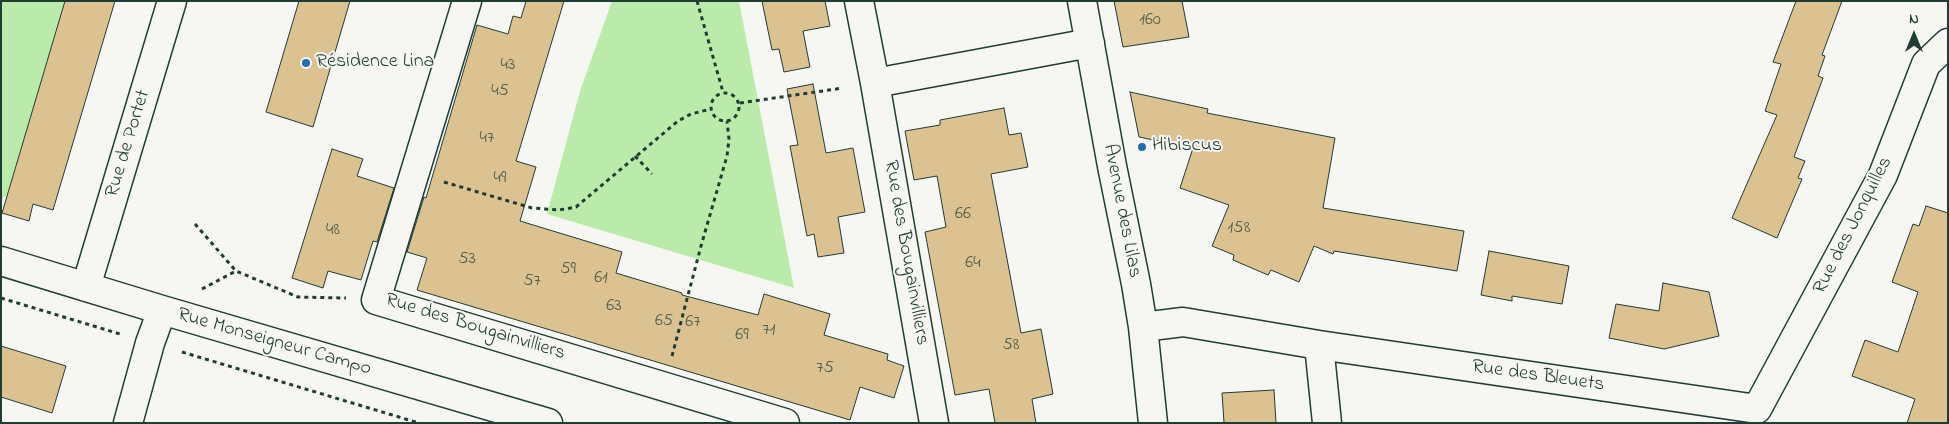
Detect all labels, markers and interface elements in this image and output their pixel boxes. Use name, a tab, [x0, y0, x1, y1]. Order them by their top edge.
text: N	[1909, 9, 1919, 30]
house number: 160	[1139, 10, 1161, 32]
north arrow	[1889, 10, 1939, 60]
place label: Résidence Lina	[316, 51, 434, 75]
house number: 43	[501, 55, 515, 77]
marker: Résidence Lina	[300, 57, 312, 69]
house number: 45	[491, 81, 509, 103]
street label: Rue de Portet	[101, 87, 157, 201]
house number: 47	[480, 128, 494, 150]
place label: Hibiscus	[1152, 135, 1222, 159]
marker: Hibiscus	[1136, 141, 1148, 153]
street label: Avenue des Lilas	[1096, 142, 1146, 280]
street label: Rue des Jonquilles	[1809, 153, 1899, 299]
street label: Rue des Bougainvilliers	[877, 159, 933, 347]
house number: 49	[494, 168, 506, 190]
house number: 66	[955, 204, 971, 226]
house number: 158	[1228, 218, 1250, 240]
house number: 48	[326, 220, 340, 242]
house number: 53	[458, 249, 476, 271]
house number: 64	[965, 253, 981, 275]
house number: 59	[560, 259, 576, 281]
house number: 61	[594, 268, 608, 290]
house number: 57	[523, 271, 541, 293]
street label: Rue des Bougainvilliers	[382, 289, 568, 367]
house number: 63	[606, 296, 622, 318]
street label: Rue Monseigneur Campo	[174, 304, 374, 382]
house number: 65	[655, 311, 673, 333]
house number: 67	[685, 312, 701, 334]
house number: 71	[762, 320, 776, 342]
house number: 69	[735, 325, 749, 347]
house number: 58	[1002, 335, 1020, 357]
street label: Rue des Bleuets	[1470, 356, 1606, 398]
house number: 75	[816, 358, 834, 380]

